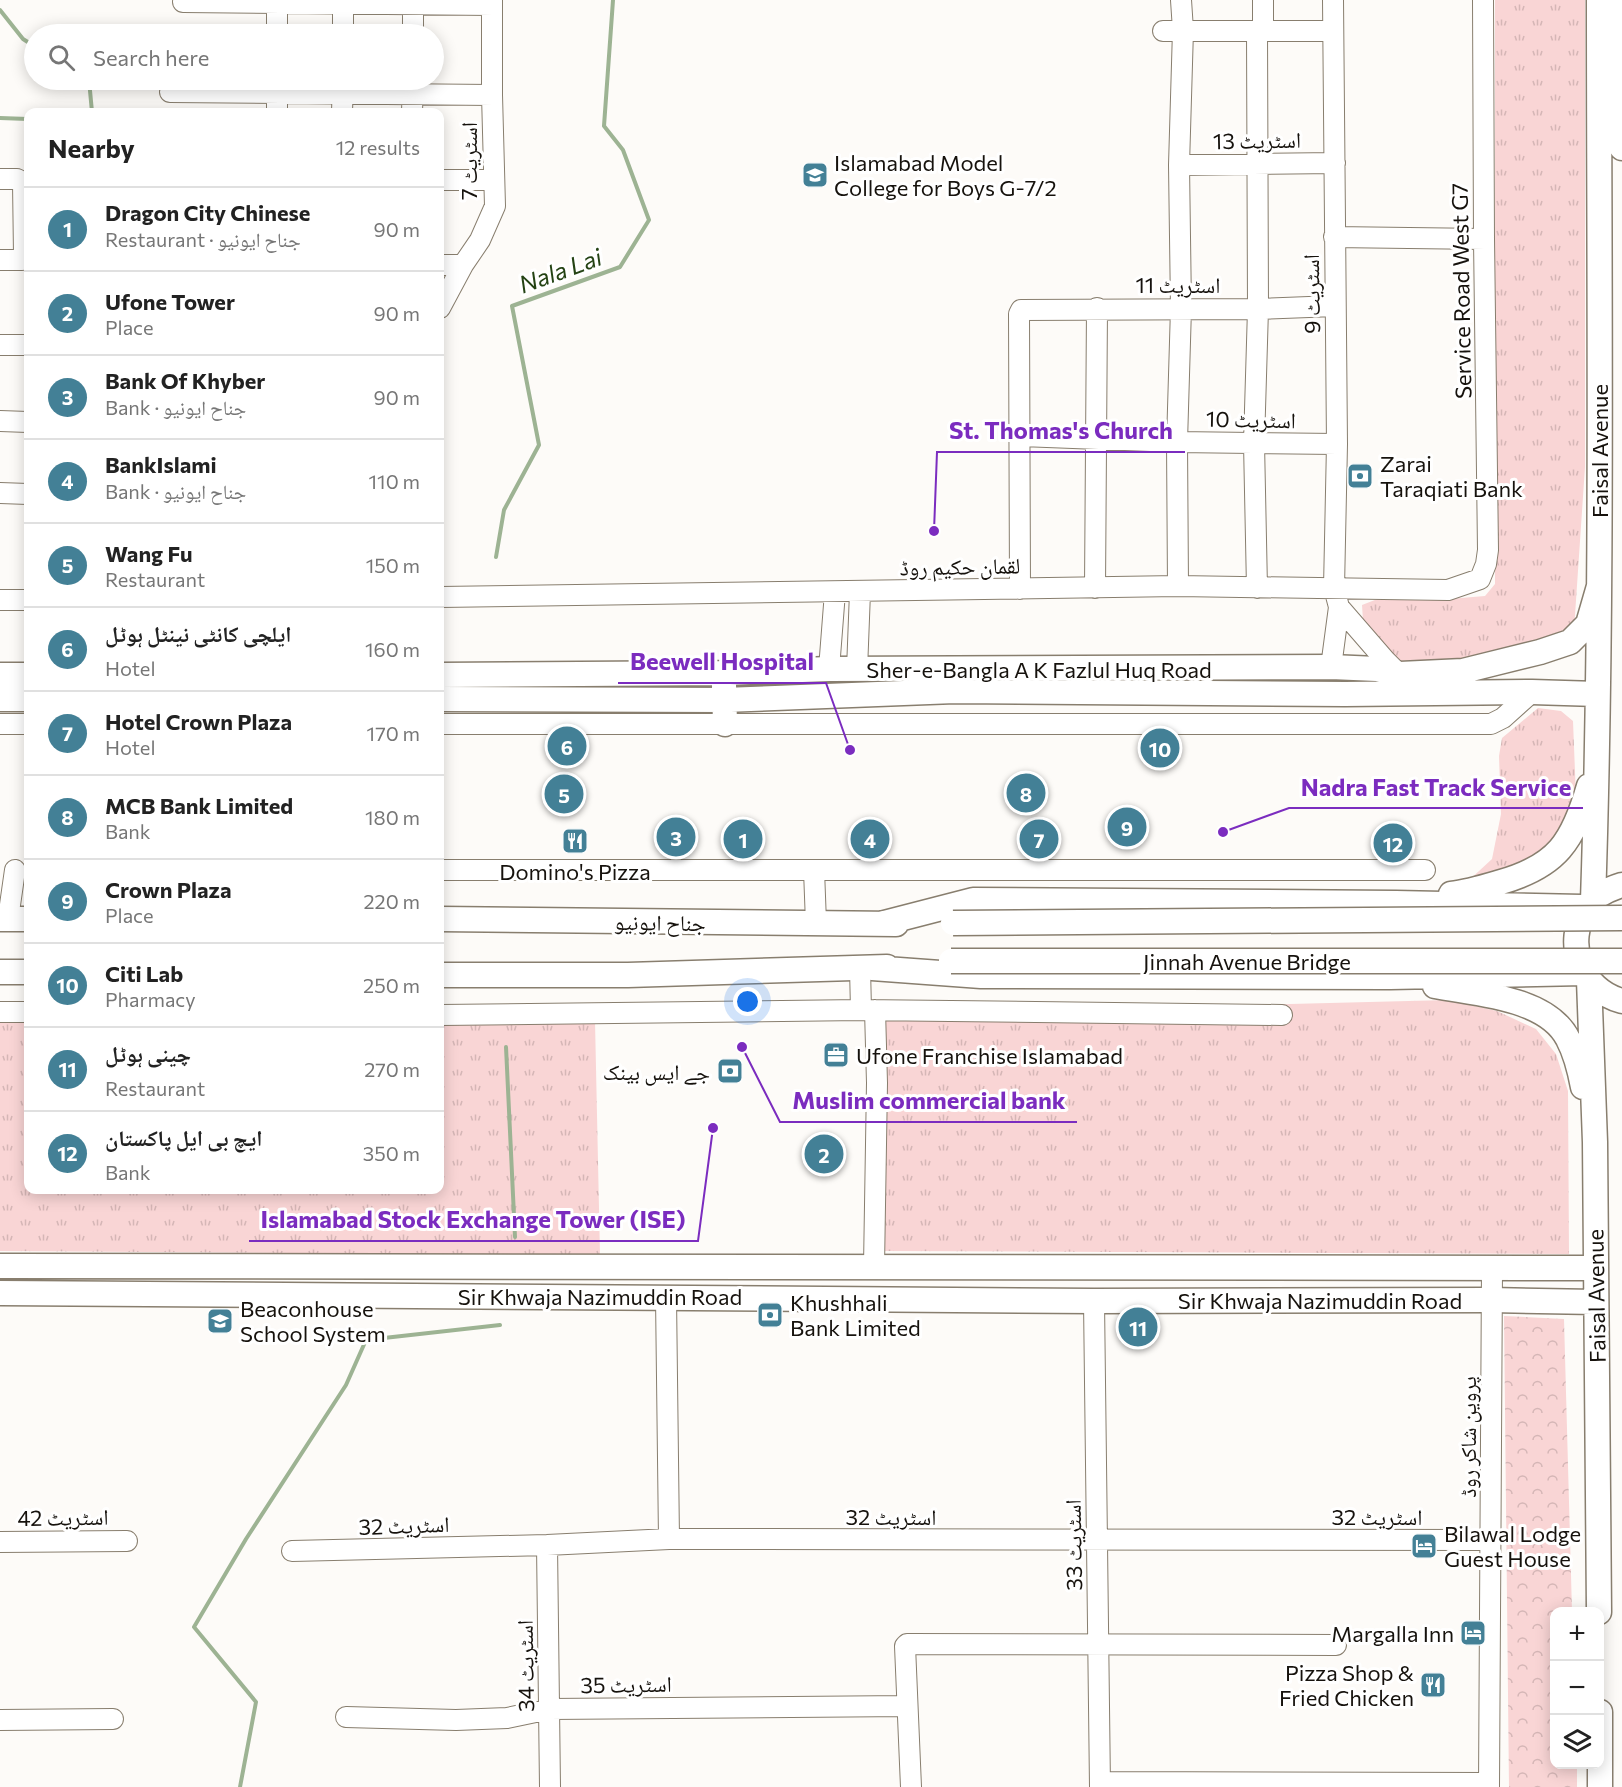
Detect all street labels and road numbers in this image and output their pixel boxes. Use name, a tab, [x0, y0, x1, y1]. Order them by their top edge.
street label: اسٹریٹ 7	[455, 122, 482, 200]
street label: اسٹریٹ 13	[1213, 126, 1301, 154]
street label: Service Road West G7	[1446, 183, 1476, 399]
street label: اسٹریٹ 9	[1297, 254, 1325, 334]
street label: اسٹریٹ 11	[1135, 271, 1221, 298]
street label: Faisal Avenue	[1586, 384, 1613, 518]
street label: اسٹریٹ 10	[1206, 405, 1296, 433]
street label: لقمان حکیم روڈ	[899, 551, 1021, 583]
street label: Sher-e-Bangla A K Fazlul Huq Road	[866, 656, 1212, 683]
street label: جناح ایونیو	[614, 908, 706, 937]
street label: Jinnah Avenue Bridge	[1143, 948, 1351, 975]
street label: Faisal Avenue	[1581, 1229, 1611, 1363]
street label: Sir Khwaja Nazimuddin Road	[458, 1283, 742, 1310]
street label: Sir Khwaja Nazimuddin Road	[1178, 1287, 1462, 1314]
street label: پروین شاکر روڈ	[1454, 1376, 1482, 1498]
street label: اسٹریٹ 33	[1059, 1499, 1087, 1591]
street label: اسٹریٹ 42	[17, 1503, 109, 1531]
street label: اسٹریٹ 32	[846, 1503, 936, 1530]
street label: اسٹریٹ 32	[1332, 1503, 1422, 1530]
street label: اسٹریٹ 32	[358, 1510, 450, 1540]
street label: اسٹریٹ 34	[511, 1620, 539, 1712]
street label: اسٹریٹ 35	[580, 1670, 672, 1698]

